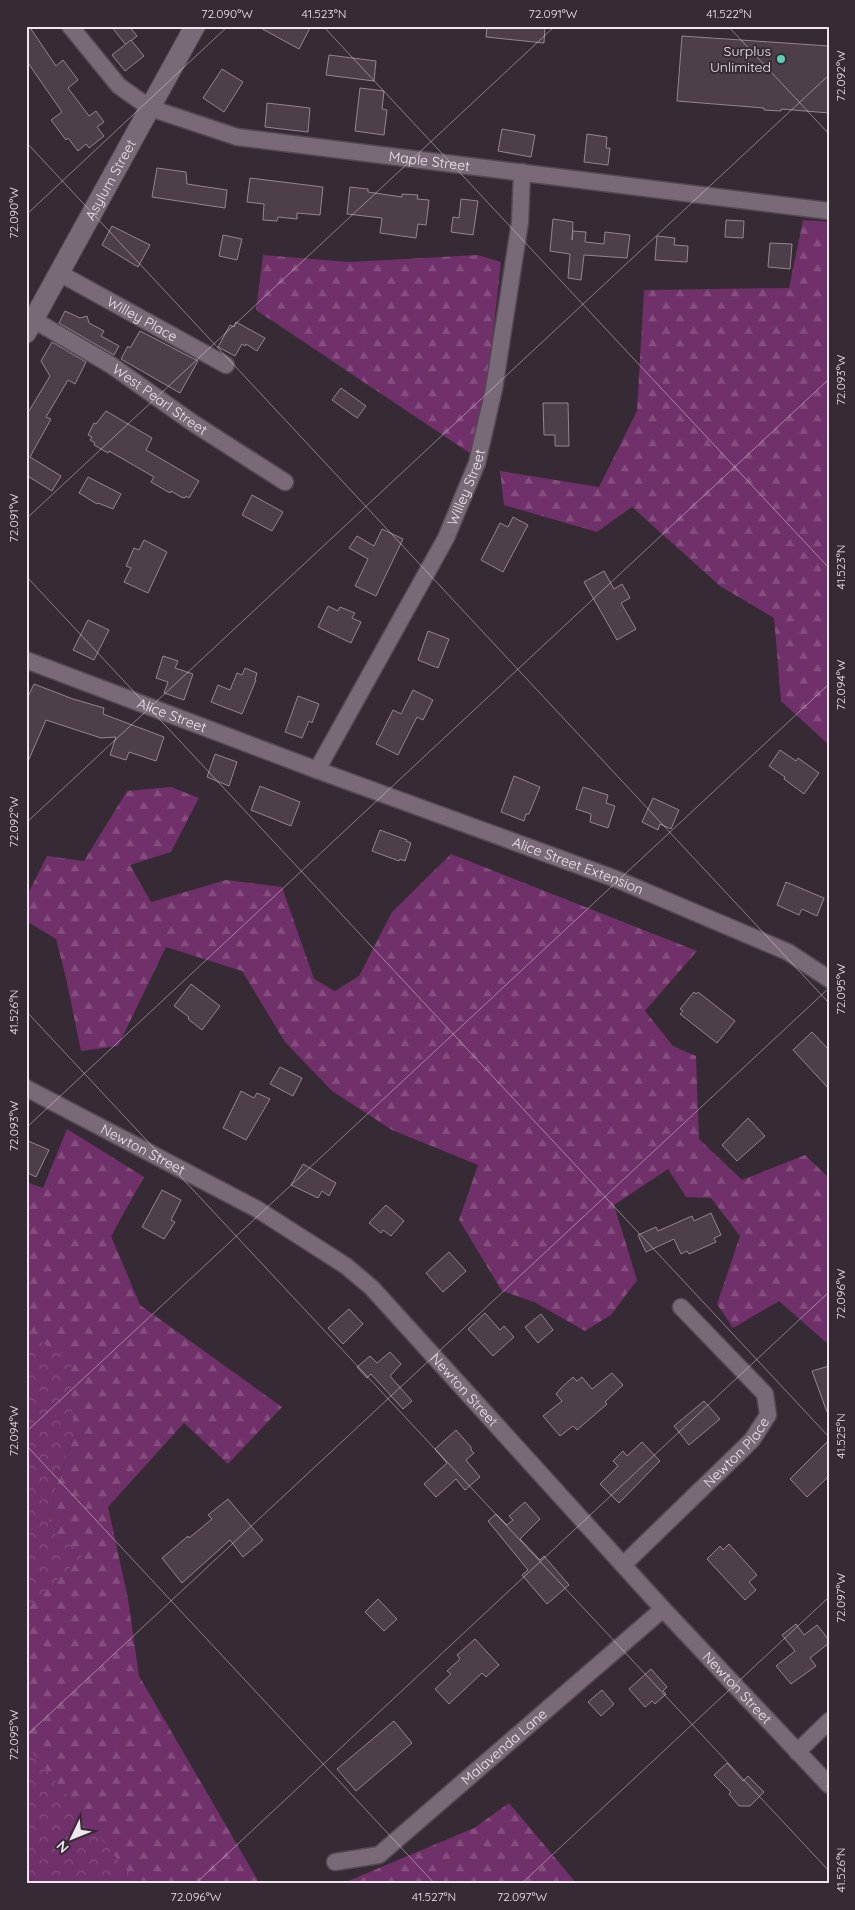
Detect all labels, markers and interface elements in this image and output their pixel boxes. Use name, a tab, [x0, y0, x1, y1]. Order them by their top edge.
text: 72.090°W	[201, 6, 253, 21]
text: 41.523°N	[301, 6, 347, 21]
text: 72.091°W	[529, 6, 578, 21]
text: 41.522°N	[706, 6, 752, 21]
place label: Surplus Unlimited	[710, 42, 771, 76]
text: 72.092°W	[833, 50, 848, 102]
marker: Surplus Unlimited	[775, 53, 787, 65]
street label: Asylum Street	[81, 136, 140, 223]
street label: Maple Street	[388, 147, 471, 175]
text: 72.090°W	[6, 187, 21, 239]
street label: Willey Place	[104, 292, 181, 346]
text: 72.093°W	[833, 354, 848, 405]
street label: West Pearl Street	[109, 360, 211, 439]
street label: Willey Street	[443, 447, 489, 528]
text: 72.091°W	[6, 493, 21, 542]
text: 41.523°N	[833, 544, 848, 590]
text: 72.094°W	[833, 659, 848, 710]
street label: Alice Street	[135, 694, 209, 737]
text: 72.092°W	[6, 796, 21, 848]
street label: Alice Street Extension	[510, 833, 646, 899]
text: 72.095°W	[833, 963, 848, 1014]
text: 41.526°N	[6, 989, 21, 1035]
text: 72.093°W	[6, 1100, 21, 1151]
street label: Newton Street	[98, 1120, 188, 1179]
text: 72.096°W	[833, 1268, 848, 1319]
street label: Newton Street	[427, 1349, 502, 1430]
text: 72.094°W	[6, 1405, 21, 1456]
text: 41.525°N	[833, 1413, 848, 1459]
street label: Newton Place	[699, 1414, 773, 1491]
text: 72.097°W	[833, 1573, 848, 1623]
street label: Newton Street	[699, 1648, 776, 1728]
street label: Malavenda Lane	[457, 1705, 551, 1789]
text: 72.095°W	[6, 1709, 21, 1760]
north arrow	[48, 1812, 98, 1862]
text: N	[52, 1837, 73, 1857]
text: 41.526°N	[833, 1847, 848, 1893]
text: 72.096°W	[171, 1889, 222, 1904]
text: 41.527°N	[412, 1889, 456, 1904]
text: 72.097°W	[497, 1889, 547, 1904]

